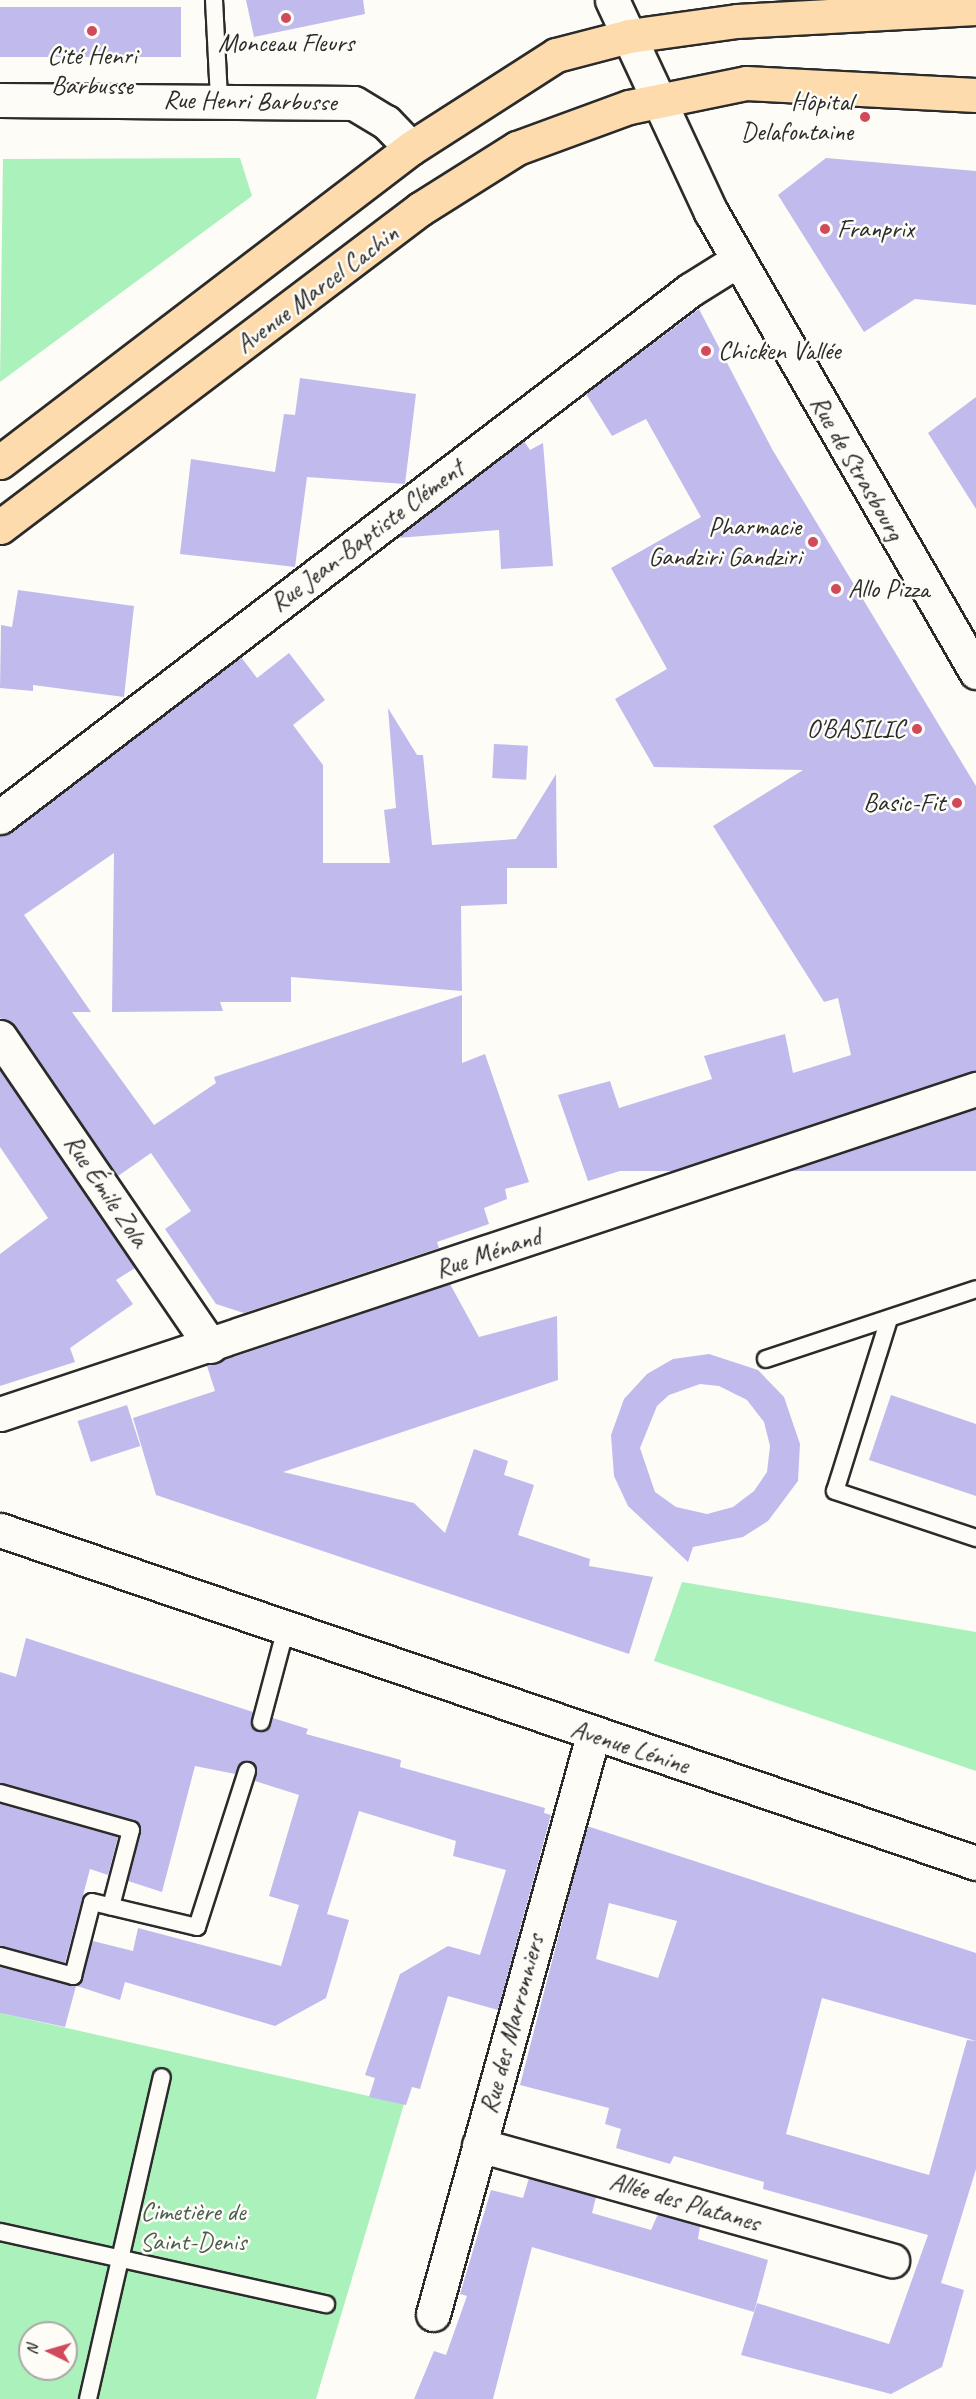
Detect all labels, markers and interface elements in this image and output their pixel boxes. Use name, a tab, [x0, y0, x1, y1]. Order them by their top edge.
marker: Monceau Fleurs	[279, 11, 293, 25]
marker: Cité Henri Barbusse	[85, 24, 99, 38]
place label: Monceau Fleurs	[218, 27, 354, 59]
place label: Cité Henri Barbusse	[47, 40, 137, 101]
street label: Rue Henri Barbusse	[163, 84, 337, 118]
place label: Hôpital Delafontaine	[741, 86, 853, 148]
marker: Hôpital Delafontaine	[858, 110, 872, 124]
place label: Franprix	[837, 213, 914, 245]
street label: Avenue Marcel Cachin	[230, 218, 404, 360]
marker: Franprix	[818, 222, 832, 236]
place label: Chicken Vallée	[718, 335, 841, 367]
marker: Chicken Vallée	[699, 344, 713, 358]
street label: Rue de Strasbourg	[803, 390, 911, 546]
street label: Rue Jean-Baptiste Clément	[264, 453, 470, 619]
place label: Pharmacie Gandziri Gandziri	[648, 511, 801, 572]
marker: Pharmacie Gandziri Gandziri	[806, 535, 820, 549]
place label: Allo Pizza	[848, 573, 929, 605]
marker: Allo Pizza	[829, 582, 843, 596]
place label: O'BASILIC	[806, 713, 905, 745]
marker: O'BASILIC	[910, 722, 924, 736]
place label: Basic-Fit	[863, 787, 945, 819]
marker: Basic-Fit	[950, 796, 964, 810]
street label: Rue Émile Zola	[58, 1130, 154, 1252]
street label: Rue Ménand	[431, 1220, 545, 1286]
street label: Avenue Lénine	[567, 1713, 693, 1781]
street label: Rue des Marronniers	[473, 1931, 551, 2117]
street label: Allée des Platanes	[606, 2166, 764, 2238]
park label: Cimetière de Saint-Denis	[140, 2196, 246, 2258]
north arrow	[18, 2321, 78, 2381]
text: N	[22, 2344, 42, 2355]

